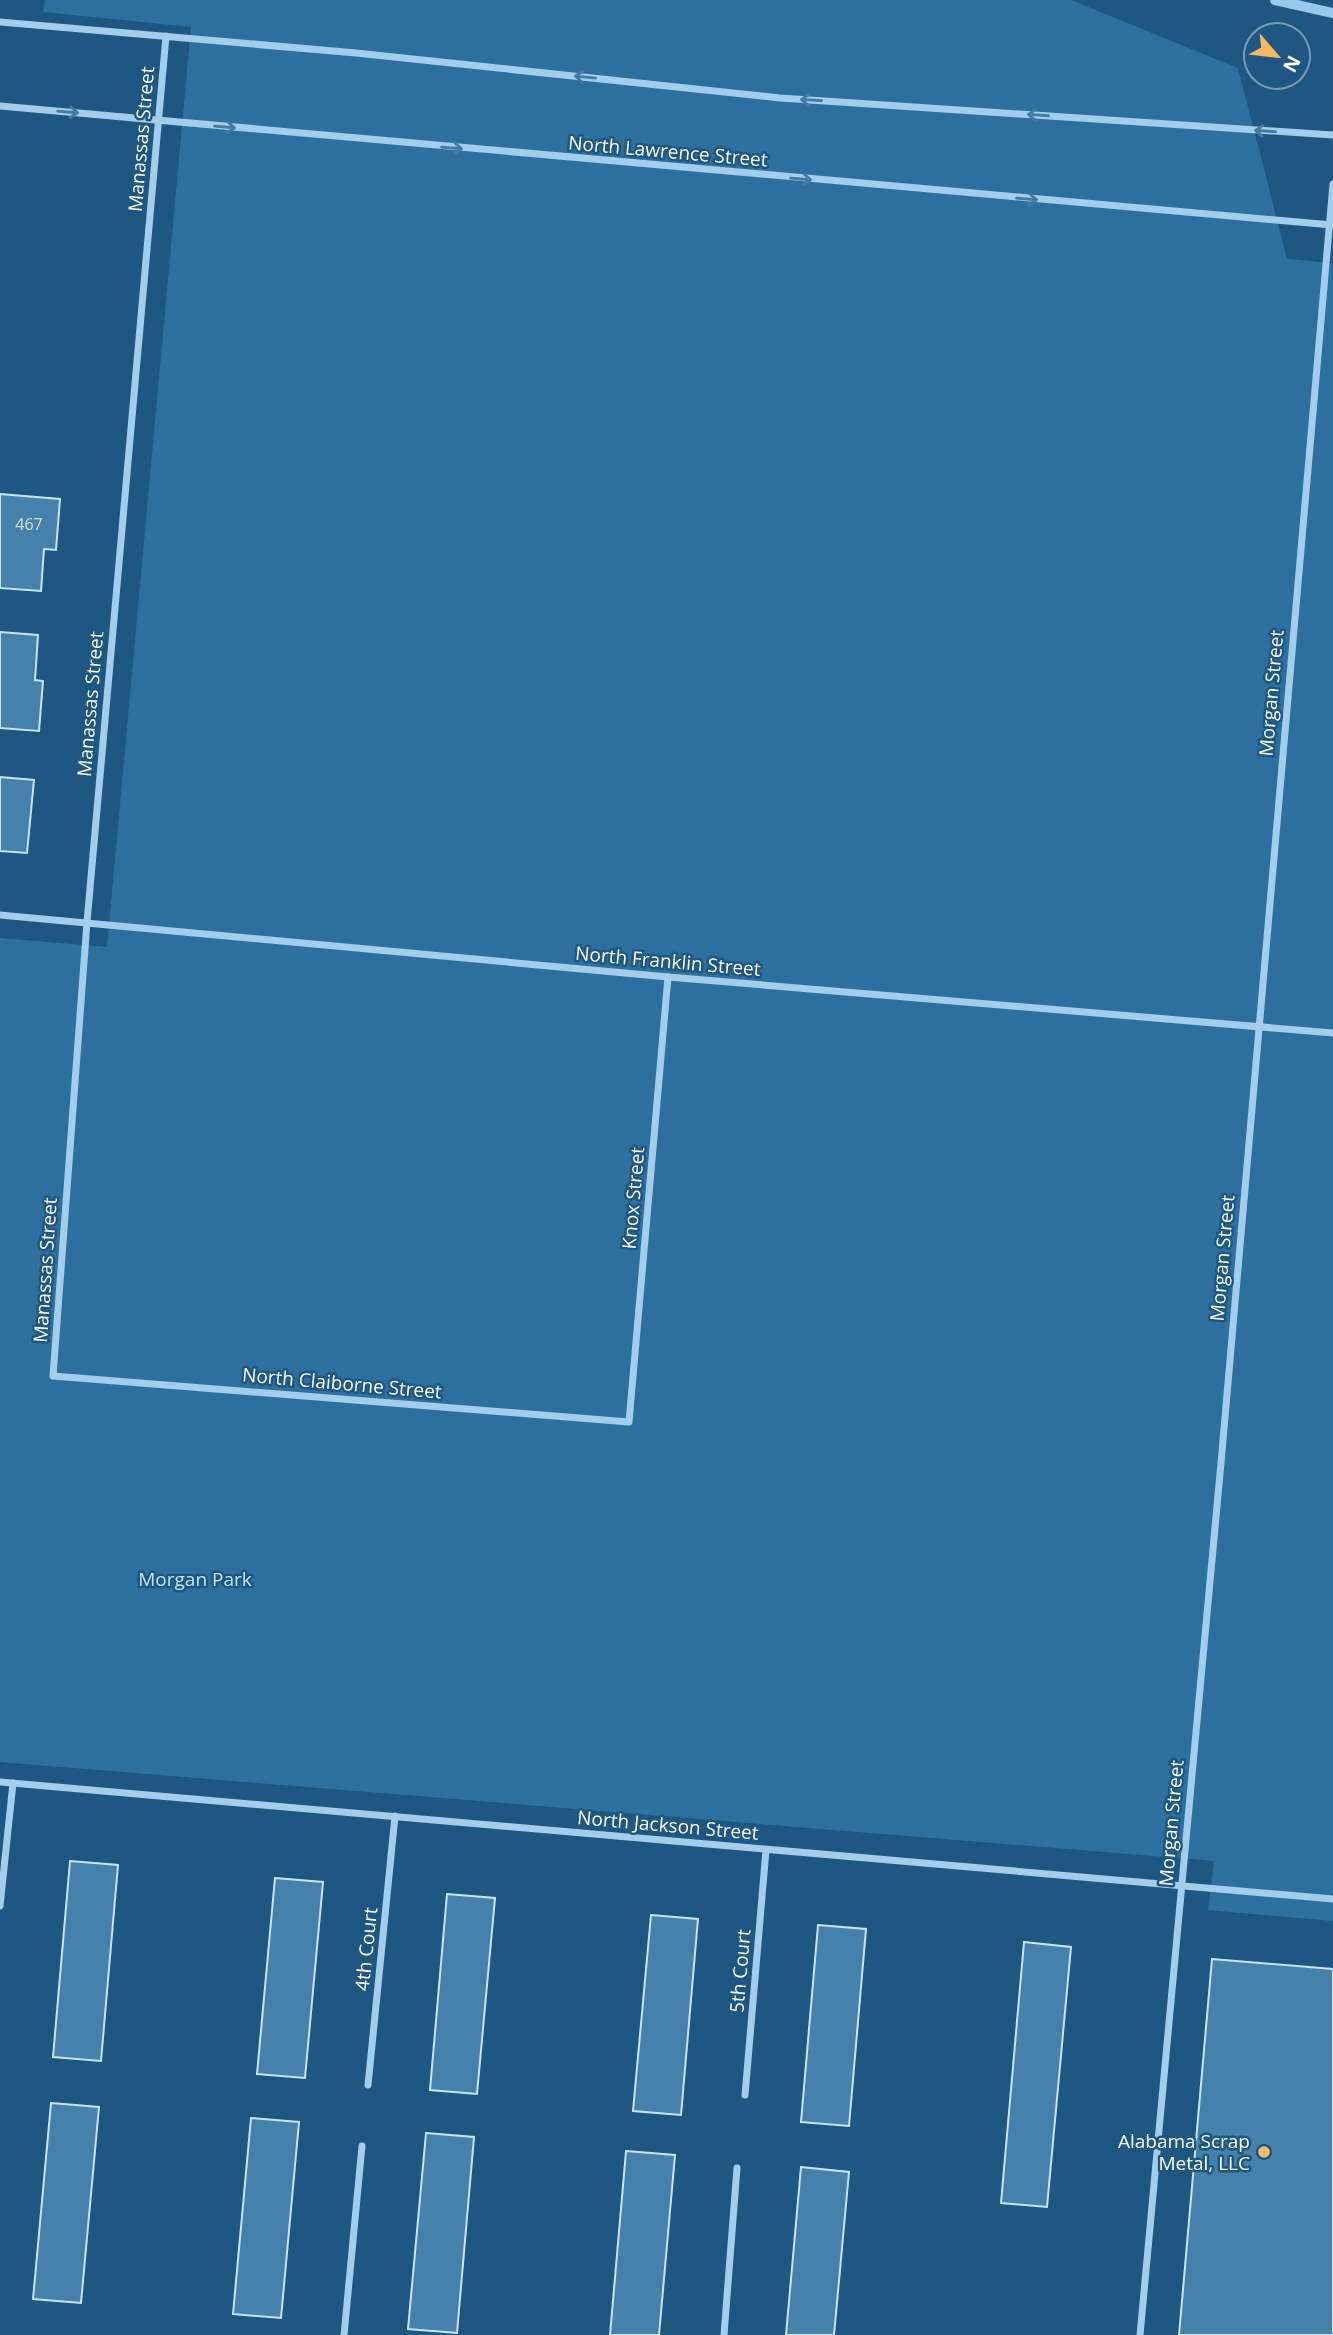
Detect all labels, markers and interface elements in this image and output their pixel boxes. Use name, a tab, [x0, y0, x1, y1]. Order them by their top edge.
north arrow	[1242, 21, 1312, 91]
text: N	[1277, 51, 1307, 77]
street label: Manassas Street	[122, 65, 160, 213]
one-way arrow	[574, 71, 596, 84]
one-way arrow	[800, 93, 823, 106]
one-way arrow	[56, 106, 79, 119]
one-way arrow	[1027, 109, 1050, 122]
one-way arrow	[214, 121, 236, 134]
one-way arrow	[1254, 124, 1277, 137]
street label: North Lawrence Street	[567, 129, 769, 173]
one-way arrow	[440, 142, 463, 155]
one-way arrow	[789, 173, 811, 186]
one-way arrow	[1015, 193, 1038, 206]
house number: 467	[15, 513, 43, 535]
street label: Morgan Street	[1253, 628, 1289, 757]
street label: Manassas Street	[71, 630, 109, 778]
street label: North Franklin Street	[574, 940, 762, 982]
street label: Knox Street	[616, 1146, 650, 1250]
street label: Morgan Street	[1204, 1193, 1240, 1322]
street label: Manassas Street	[27, 1196, 63, 1344]
street label: North Claiborne Street	[241, 1361, 443, 1405]
park label: Morgan Park	[138, 1566, 252, 1592]
street label: Morgan Street	[1153, 1758, 1189, 1887]
street label: North Jackson Street	[576, 1804, 760, 1846]
street label: 4th Court	[349, 1906, 383, 1992]
street label: 5th Court	[723, 1928, 757, 2014]
place label: Alabama Scrap Metal, LLC	[1118, 2128, 1250, 2176]
marker: Alabama Scrap Metal, LLC	[1256, 2144, 1272, 2160]

